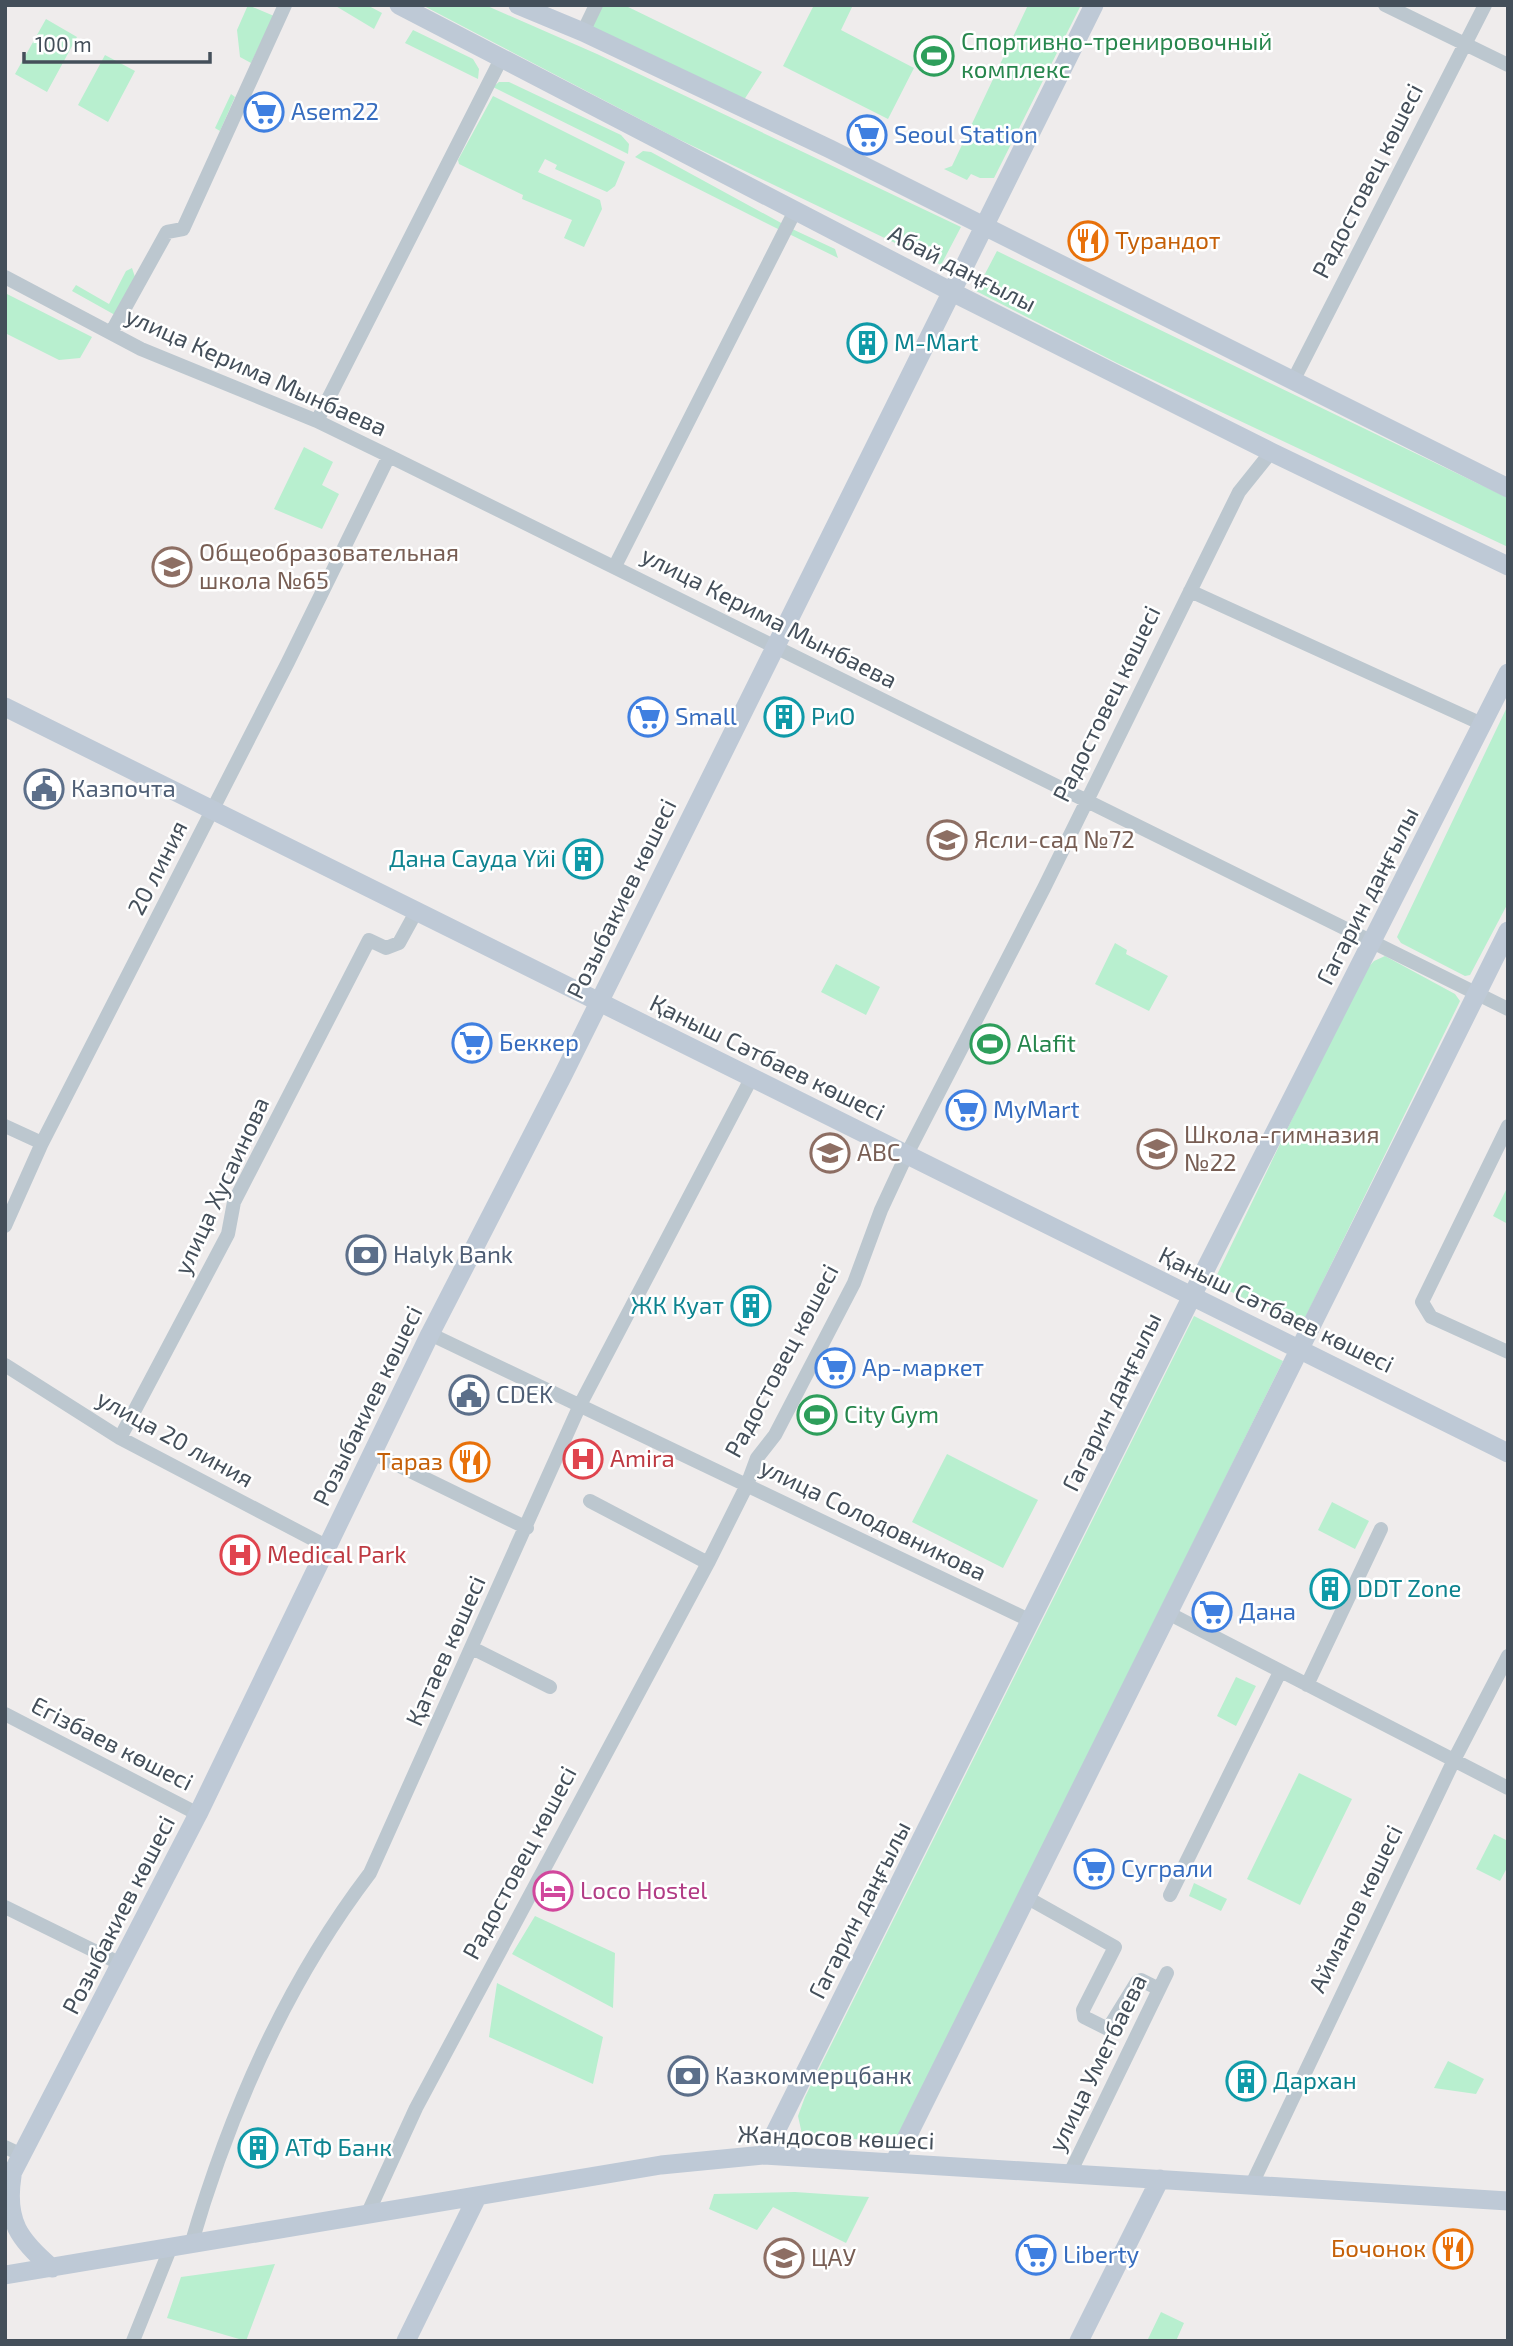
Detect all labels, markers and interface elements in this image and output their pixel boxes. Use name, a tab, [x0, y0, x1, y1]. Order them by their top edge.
scale bar	[24, 21, 210, 65]
place label: Спортивно-тренировочный комплекс	[961, 26, 1272, 83]
text: 100 m	[35, 31, 92, 56]
sports icon: Спортивно-тренировочный комплекс	[913, 35, 955, 77]
street label: Радостовец көшесі	[1305, 78, 1428, 282]
supermarket icon: Asem22	[243, 91, 285, 133]
place label: Asem22	[291, 96, 379, 125]
supermarket icon: Seoul Station	[846, 114, 888, 156]
place label: Seoul Station	[894, 119, 1038, 148]
street label: Абай даңғылы	[884, 218, 1041, 317]
restaurant icon: Турандот	[1067, 220, 1109, 262]
place label: Турандот	[1115, 225, 1221, 255]
street label: улица Керима Мынбаева	[121, 300, 392, 442]
building icon: M-Mart	[846, 322, 888, 364]
place label: M-Mart	[894, 327, 979, 356]
place label: Общеобразовательная школа №65	[199, 537, 459, 594]
street label: улица Керима Мынбаева	[637, 539, 902, 695]
school or university icon: Общеобразовательная школа №65	[151, 546, 193, 588]
street label: Радостовец көшесі	[1046, 601, 1166, 806]
supermarket icon: Small	[627, 696, 669, 738]
building icon: РиО	[763, 696, 805, 738]
place label: Small	[675, 701, 737, 730]
place label: РиО	[811, 701, 855, 730]
public building icon: Казпочта	[23, 768, 65, 810]
place label: Казпочта	[71, 773, 176, 802]
street label: Розыбакиев көшесі	[560, 794, 682, 1003]
street label: Гагарин даңғылы	[1309, 802, 1424, 989]
street label: 20 линия	[121, 815, 193, 919]
school or university icon: Ясли-сад №72	[926, 819, 968, 861]
place label: Ясли-сад №72	[974, 824, 1135, 853]
building icon: Дана Сауда Үйі	[562, 838, 604, 880]
place label: Дана Сауда Үйі	[389, 843, 556, 873]
street label: Қаныш Сәтбаев көшесі	[645, 987, 890, 1126]
supermarket icon: Беккер	[451, 1022, 493, 1064]
sports icon: Alafit	[969, 1023, 1011, 1065]
place label: Беккер	[499, 1027, 579, 1056]
place label: Alafit	[1017, 1028, 1076, 1057]
supermarket icon: MyMart	[945, 1089, 987, 1131]
street label: улица Хусаинова	[167, 1092, 275, 1279]
place label: MyMart	[993, 1094, 1080, 1123]
place label: Школа-гимназия №22	[1184, 1119, 1379, 1176]
school or university icon: Школа-гимназия №22	[1136, 1128, 1178, 1170]
school or university icon: ABC	[809, 1132, 851, 1174]
place label: ABC	[857, 1137, 901, 1166]
bank icon: Halyk Bank	[345, 1234, 387, 1276]
place label: Halyk Bank	[393, 1239, 513, 1268]
street label: Қаныш Сәтбаев көшесі	[1154, 1239, 1399, 1378]
street label: Радостовец көшесі	[718, 1259, 844, 1462]
building icon: ЖК Куат	[730, 1285, 772, 1327]
place label: ЖК Куат	[631, 1290, 724, 1320]
street label: Розыбакиев көшесі	[306, 1301, 428, 1510]
street label: Гагарин даңғылы	[1055, 1307, 1166, 1495]
supermarket icon: Ар-маркет	[814, 1347, 856, 1389]
place label: Ар-маркет	[862, 1352, 984, 1381]
public building icon: CDEK	[448, 1374, 490, 1416]
place label: CDEK	[496, 1379, 553, 1408]
street label: улица 20 линия	[92, 1383, 259, 1494]
sports icon: City Gym	[796, 1394, 838, 1436]
place label: City Gym	[844, 1399, 939, 1428]
hospital icon: Amira	[562, 1438, 604, 1480]
restaurant icon: Тараз	[449, 1441, 491, 1483]
place label: Amira	[610, 1443, 675, 1472]
place label: Тараз	[377, 1446, 443, 1475]
street label: улица Солодовникова	[755, 1451, 992, 1587]
hospital icon: Medical Park	[219, 1534, 261, 1576]
place label: Medical Park	[267, 1539, 407, 1568]
building icon: DDT Zone	[1309, 1568, 1351, 1610]
street label: Қатаев көшесі	[399, 1571, 491, 1730]
place label: DDT Zone	[1357, 1573, 1461, 1602]
supermarket icon: Дана	[1191, 1591, 1233, 1633]
place label: Дана	[1239, 1596, 1296, 1625]
street label: Егізбаев көшесі	[27, 1689, 198, 1796]
street label: Радостовец көшесі	[456, 1761, 582, 1964]
street label: Розыбакиев көшесі	[55, 1810, 180, 2018]
street label: Гагарин даңғылы	[801, 1816, 916, 2003]
street label: Айманов көшесі	[1301, 1820, 1408, 1997]
supermarket icon: Суграли	[1073, 1848, 1115, 1890]
place label: Суграли	[1121, 1853, 1213, 1883]
hotel icon: Loco Hostel	[532, 1870, 574, 1912]
place label: Loco Hostel	[580, 1875, 707, 1904]
street label: улица Уметбаева	[1041, 1969, 1153, 2156]
bank icon: Казкоммерцбанк	[667, 2055, 709, 2097]
place label: Казкоммерцбанк	[715, 2060, 912, 2089]
building icon: Дархан	[1225, 2060, 1267, 2102]
place label: Дархан	[1273, 2065, 1357, 2094]
street label: Жандосов көшесі	[737, 2119, 935, 2154]
building icon: АТФ Банк	[237, 2127, 279, 2169]
place label: АТФ Банк	[285, 2132, 392, 2161]
restaurant icon: Бочонок	[1432, 2228, 1474, 2270]
place label: Бочонок	[1331, 2233, 1426, 2262]
supermarket icon: Liberty	[1015, 2234, 1057, 2276]
school or university icon: ЦАУ	[763, 2237, 805, 2279]
place label: Liberty	[1063, 2239, 1140, 2268]
place label: ЦАУ	[811, 2242, 856, 2271]

